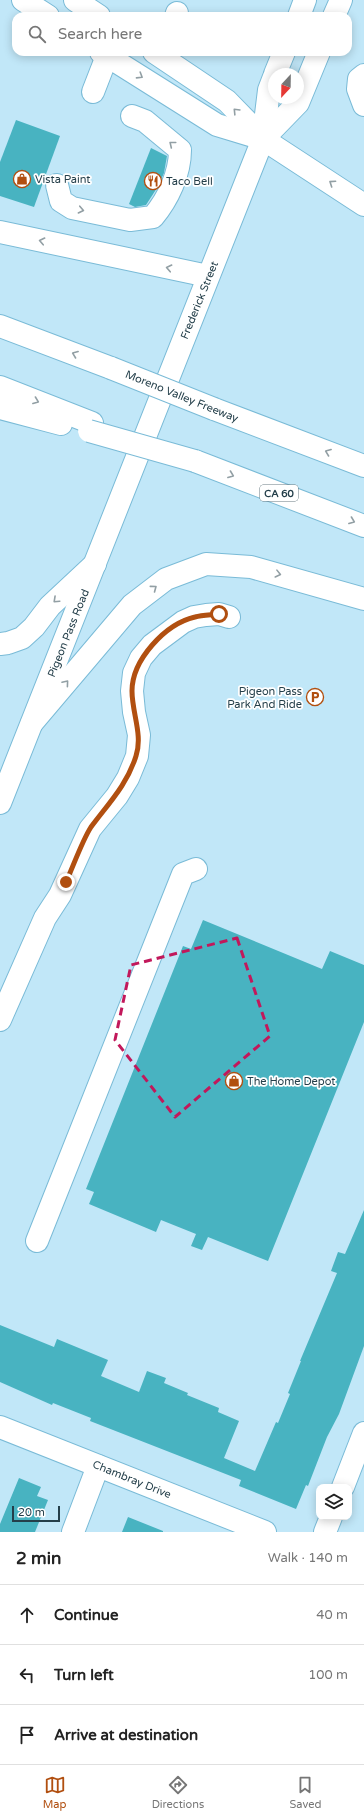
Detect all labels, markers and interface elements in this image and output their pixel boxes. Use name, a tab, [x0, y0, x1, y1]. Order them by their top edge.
search box	[12, 12, 352, 56]
icon: search	[26, 23, 48, 45]
text: Search here	[58, 25, 142, 43]
north arrow	[268, 68, 304, 104]
one-way arrow	[136, 72, 143, 79]
one-way arrow	[233, 108, 241, 116]
one-way arrow	[169, 141, 177, 148]
shop icon: Vista Paint	[12, 169, 32, 189]
restaurant icon: Taco Bell	[143, 171, 163, 191]
place label: Vista Paint	[35, 173, 91, 186]
place label: Taco Bell	[166, 175, 213, 188]
one-way arrow	[329, 180, 336, 188]
one-way arrow	[78, 205, 84, 214]
one-way arrow	[39, 237, 46, 245]
street label: Frederick Street	[178, 259, 221, 341]
one-way arrow	[166, 265, 173, 273]
one-way arrow	[71, 351, 78, 359]
street label: Moreno Valley Freeway	[123, 368, 240, 425]
one-way arrow	[33, 397, 40, 405]
one-way arrow	[324, 449, 331, 457]
one-way arrow	[227, 470, 234, 478]
road number: CA 60	[260, 485, 298, 501]
one-way arrow	[349, 517, 356, 525]
one-way arrow	[275, 569, 281, 577]
one-way arrow	[150, 586, 157, 593]
street label: Pigeon Pass Road	[45, 587, 92, 679]
one-way arrow	[53, 595, 61, 603]
route start	[210, 605, 228, 623]
one-way arrow	[62, 680, 69, 687]
place label: Pigeon Pass Park And Ride	[227, 685, 302, 711]
parking icon: Pigeon Pass Park And Ride	[305, 687, 325, 707]
route end	[57, 873, 75, 891]
shop icon: The Home Depot	[224, 1071, 244, 1091]
place label: The Home Depot	[247, 1075, 336, 1088]
street label: Chambray Drive	[91, 1458, 173, 1501]
map controls	[316, 1484, 352, 1520]
button: layers	[316, 1484, 352, 1520]
scale bar	[12, 1504, 60, 1523]
text: 20 m	[18, 1506, 45, 1519]
text: 2 min	[16, 1548, 61, 1569]
text: Walk · 140 m	[268, 1550, 348, 1566]
icon: ahead	[16, 1604, 38, 1626]
text: Continue	[54, 1606, 118, 1624]
text: 40 m	[316, 1607, 348, 1623]
icon: left	[16, 1664, 38, 1686]
text: Turn left	[54, 1666, 114, 1684]
text: 100 m	[308, 1667, 348, 1683]
icon: arrive	[16, 1724, 38, 1746]
text: Arrive at destination	[54, 1726, 198, 1744]
tab: Map	[43, 1774, 66, 1811]
tab: Directions	[152, 1774, 204, 1811]
tab: Saved	[290, 1774, 321, 1811]

